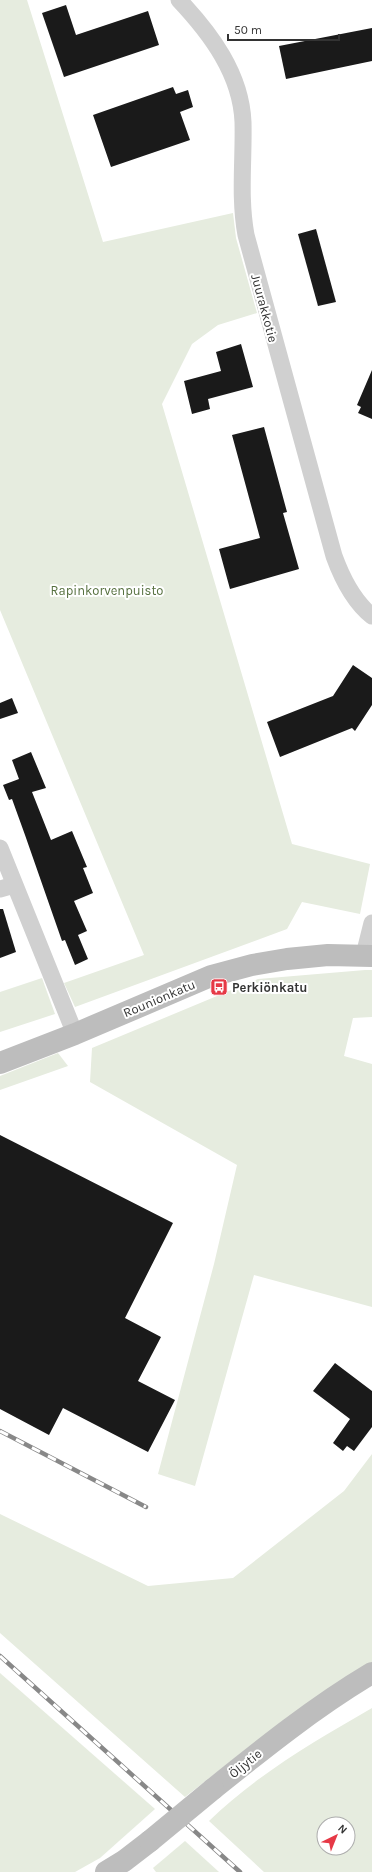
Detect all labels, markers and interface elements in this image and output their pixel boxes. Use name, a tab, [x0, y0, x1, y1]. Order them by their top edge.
scale bar	[228, 16, 339, 42]
text: 50 m	[234, 23, 262, 37]
street label: Juurakkotie	[248, 272, 281, 344]
park label: Rapinkorvenpuisto	[51, 583, 163, 598]
street label: Rounionkatu	[121, 977, 198, 1020]
bus stop icon: Perkiönkatu	[209, 977, 229, 997]
place label: Perkiönkatu	[232, 980, 308, 995]
street label: Öljytie	[225, 1745, 265, 1781]
north arrow	[316, 1816, 356, 1856]
text: N	[335, 1822, 350, 1836]

